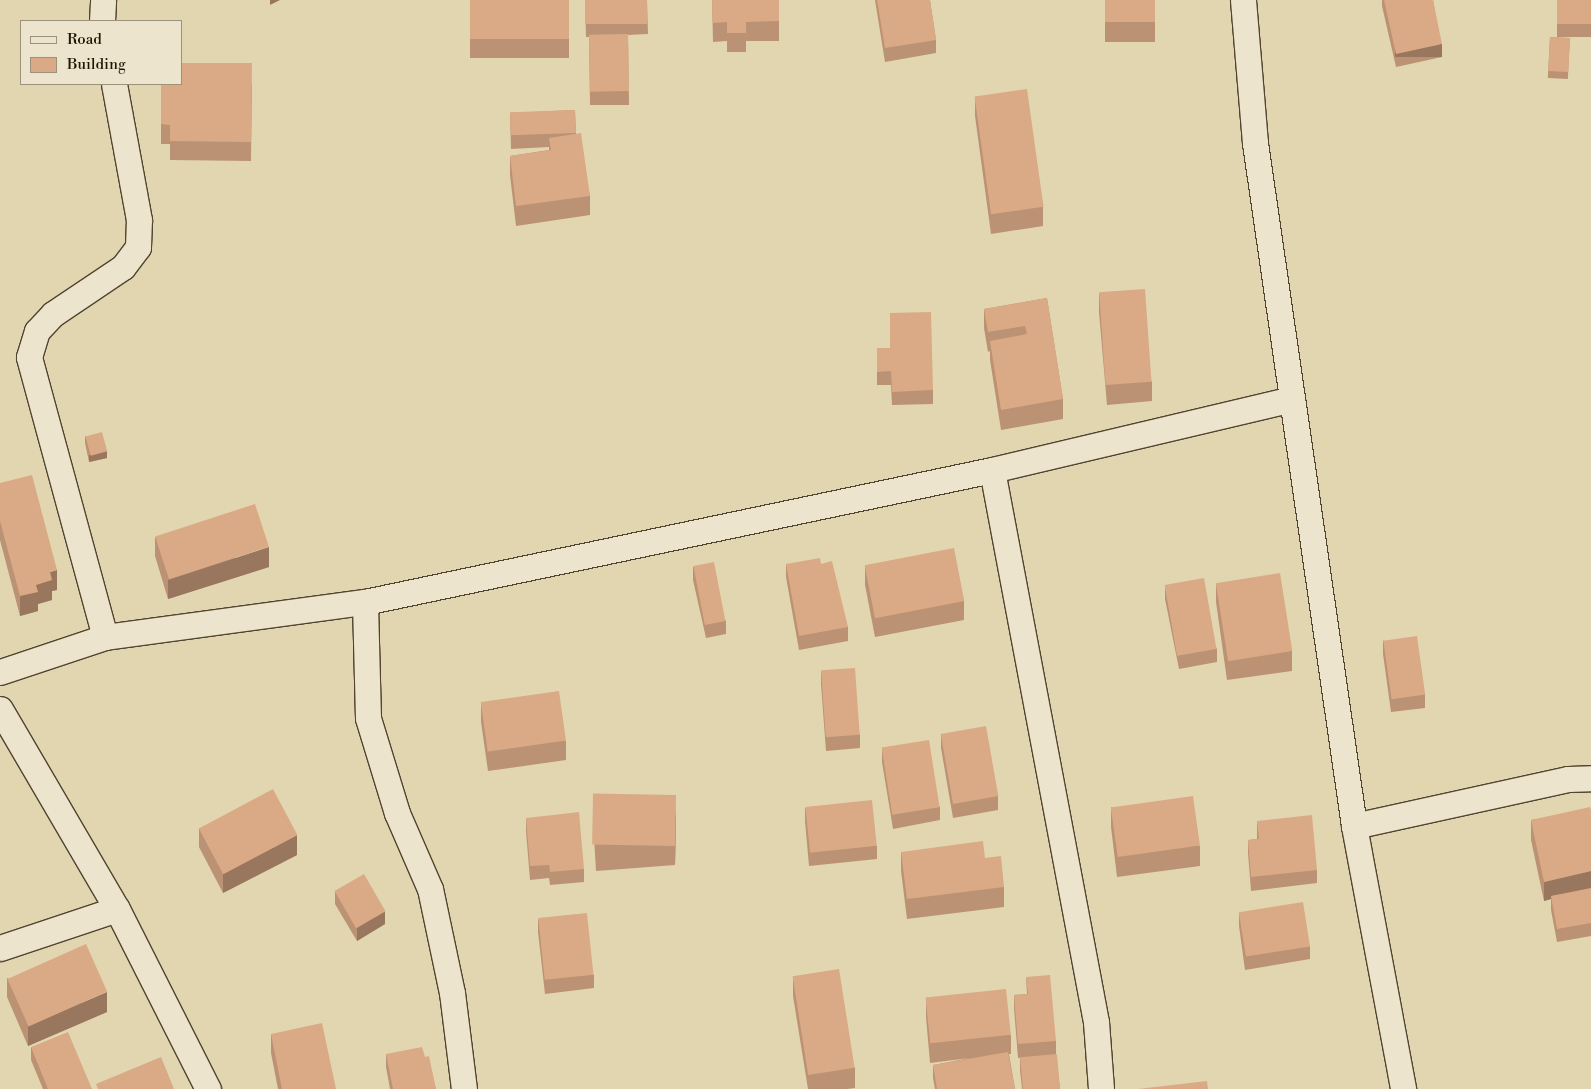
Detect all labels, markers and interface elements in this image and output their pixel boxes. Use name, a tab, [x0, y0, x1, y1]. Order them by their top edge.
legend	[20, 20, 182, 85]
text: Road	[67, 30, 102, 49]
text: Building	[67, 55, 126, 74]

